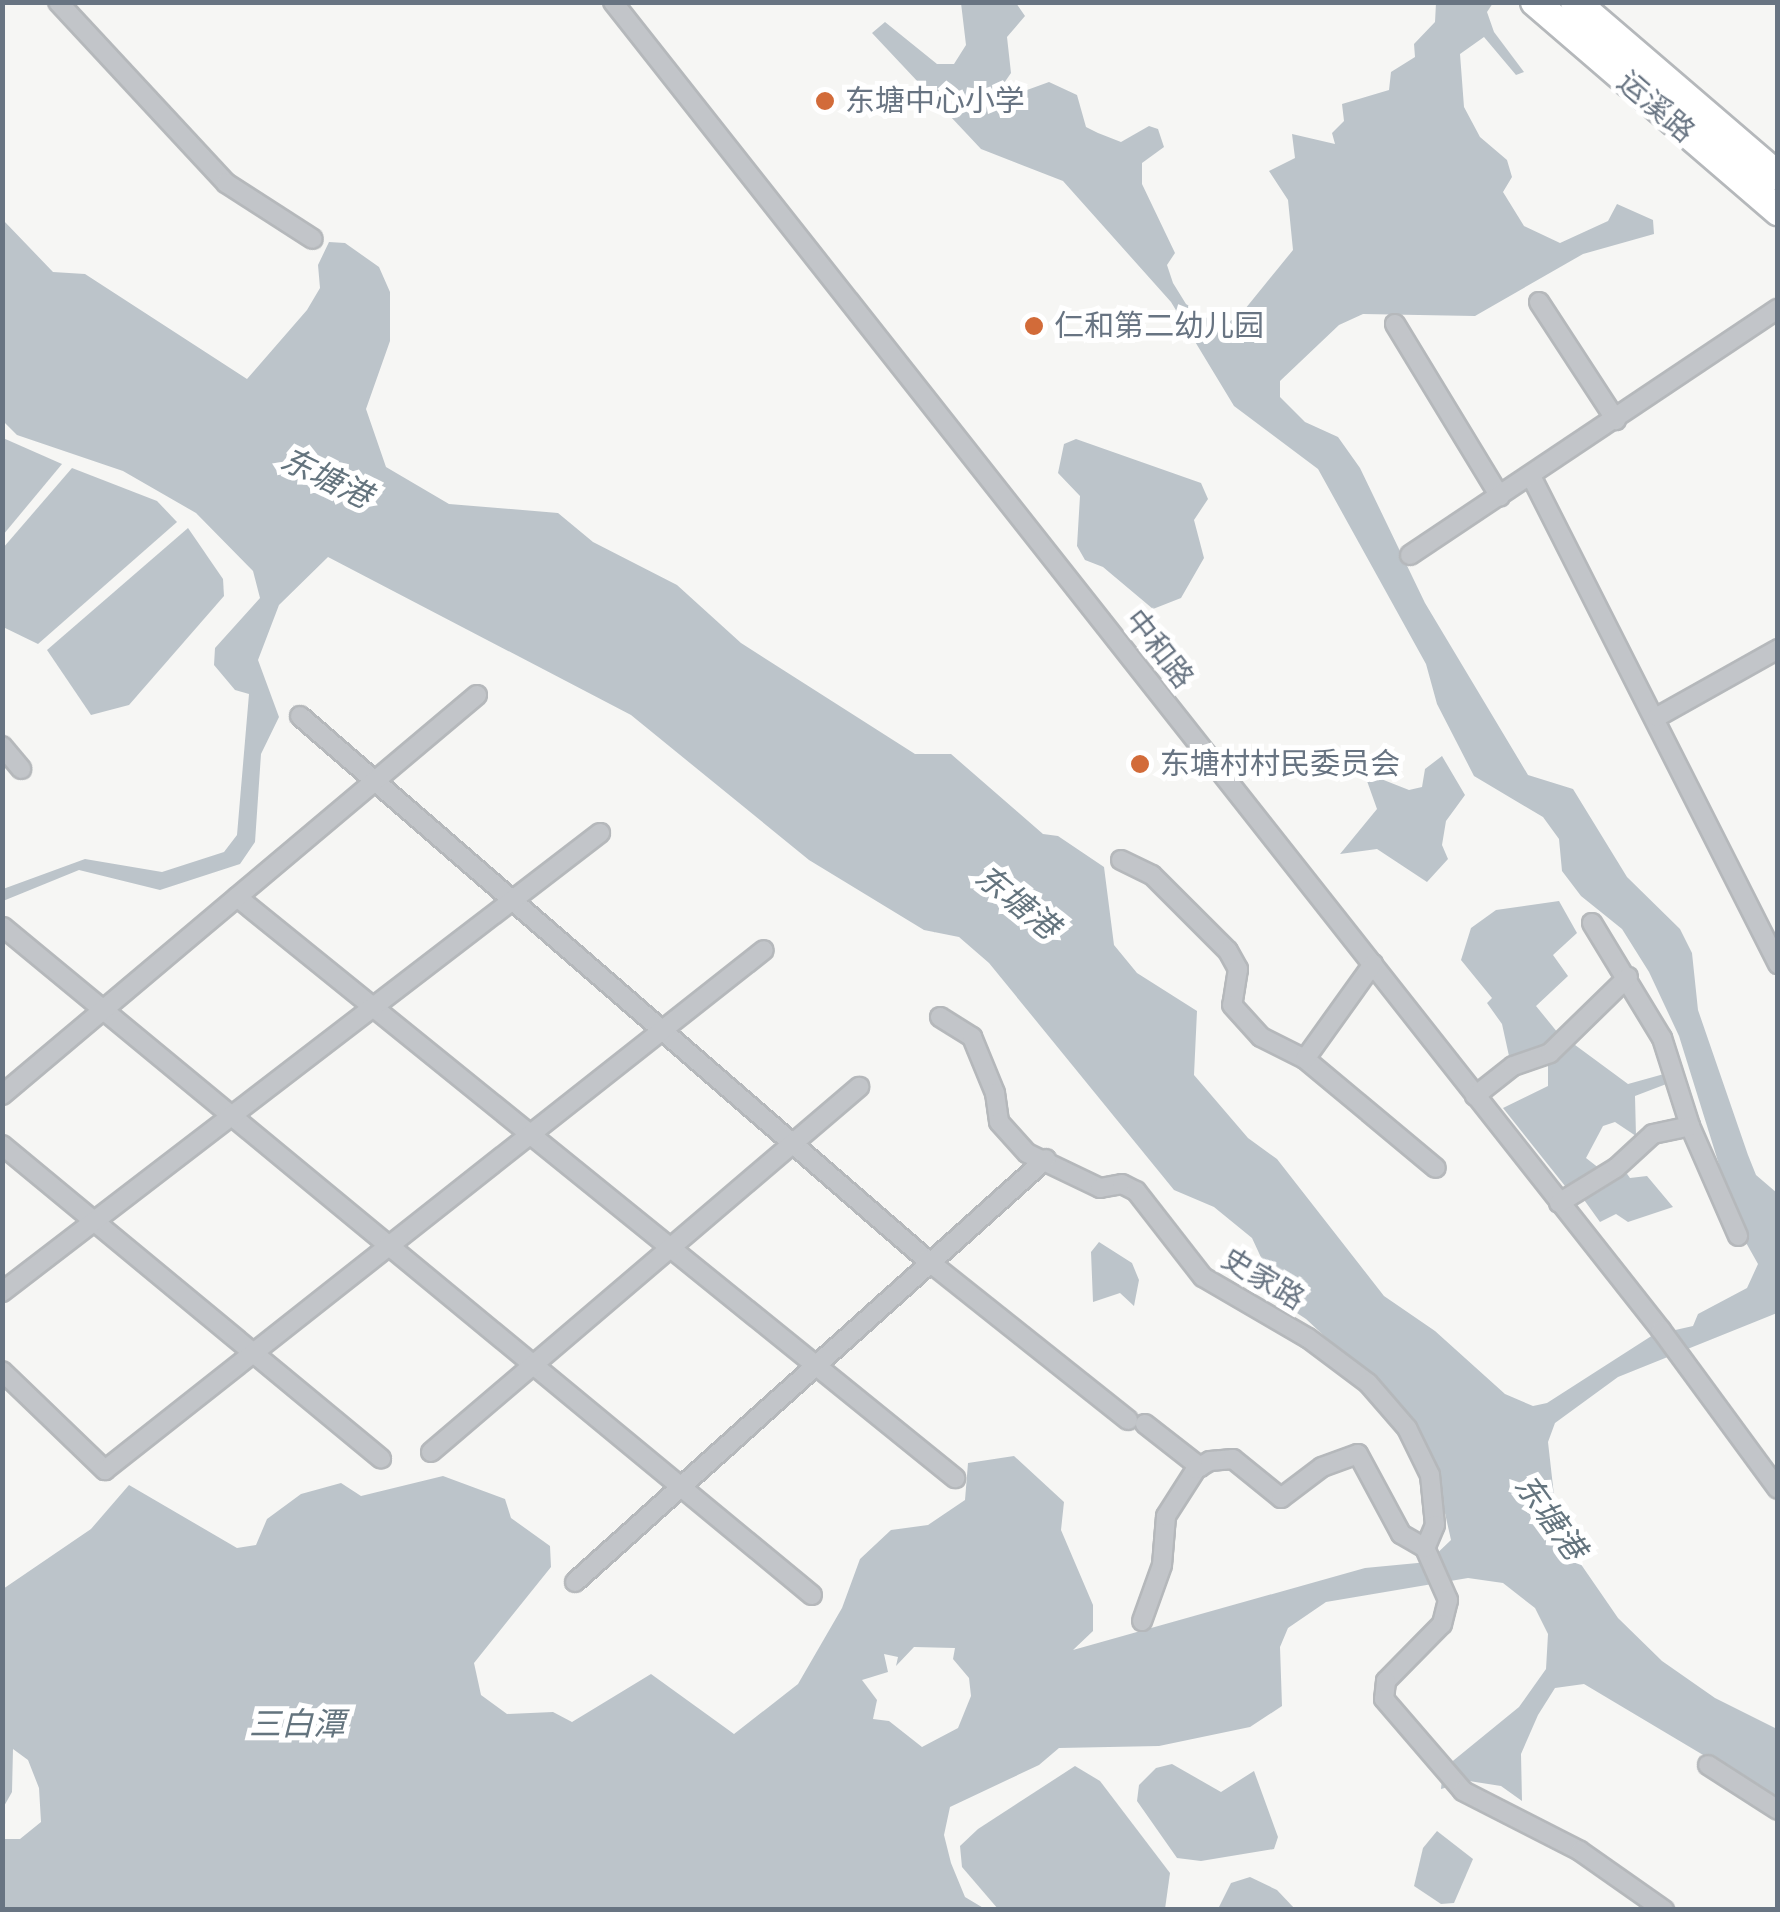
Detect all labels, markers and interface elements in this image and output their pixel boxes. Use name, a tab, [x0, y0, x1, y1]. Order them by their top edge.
street label: 运溪路	[1610, 64, 1702, 150]
place label: 东塘中心小学	[845, 83, 1025, 119]
marker: 东塘中心小学	[814, 90, 836, 112]
place label: 仁和第二幼儿园	[1054, 308, 1264, 344]
marker: 仁和第二幼儿园	[1023, 315, 1045, 337]
water label: 东塘港	[274, 440, 378, 516]
street label: 中和路	[1117, 602, 1201, 696]
place label: 东塘村村民委员会	[1160, 746, 1400, 782]
marker: 东塘村村民委员会	[1129, 753, 1151, 775]
water label: 东塘港	[968, 857, 1066, 947]
street label: 史家路	[1215, 1240, 1311, 1318]
water label: 东塘港	[1506, 1467, 1594, 1567]
water label: 三白潭	[249, 1705, 345, 1743]

